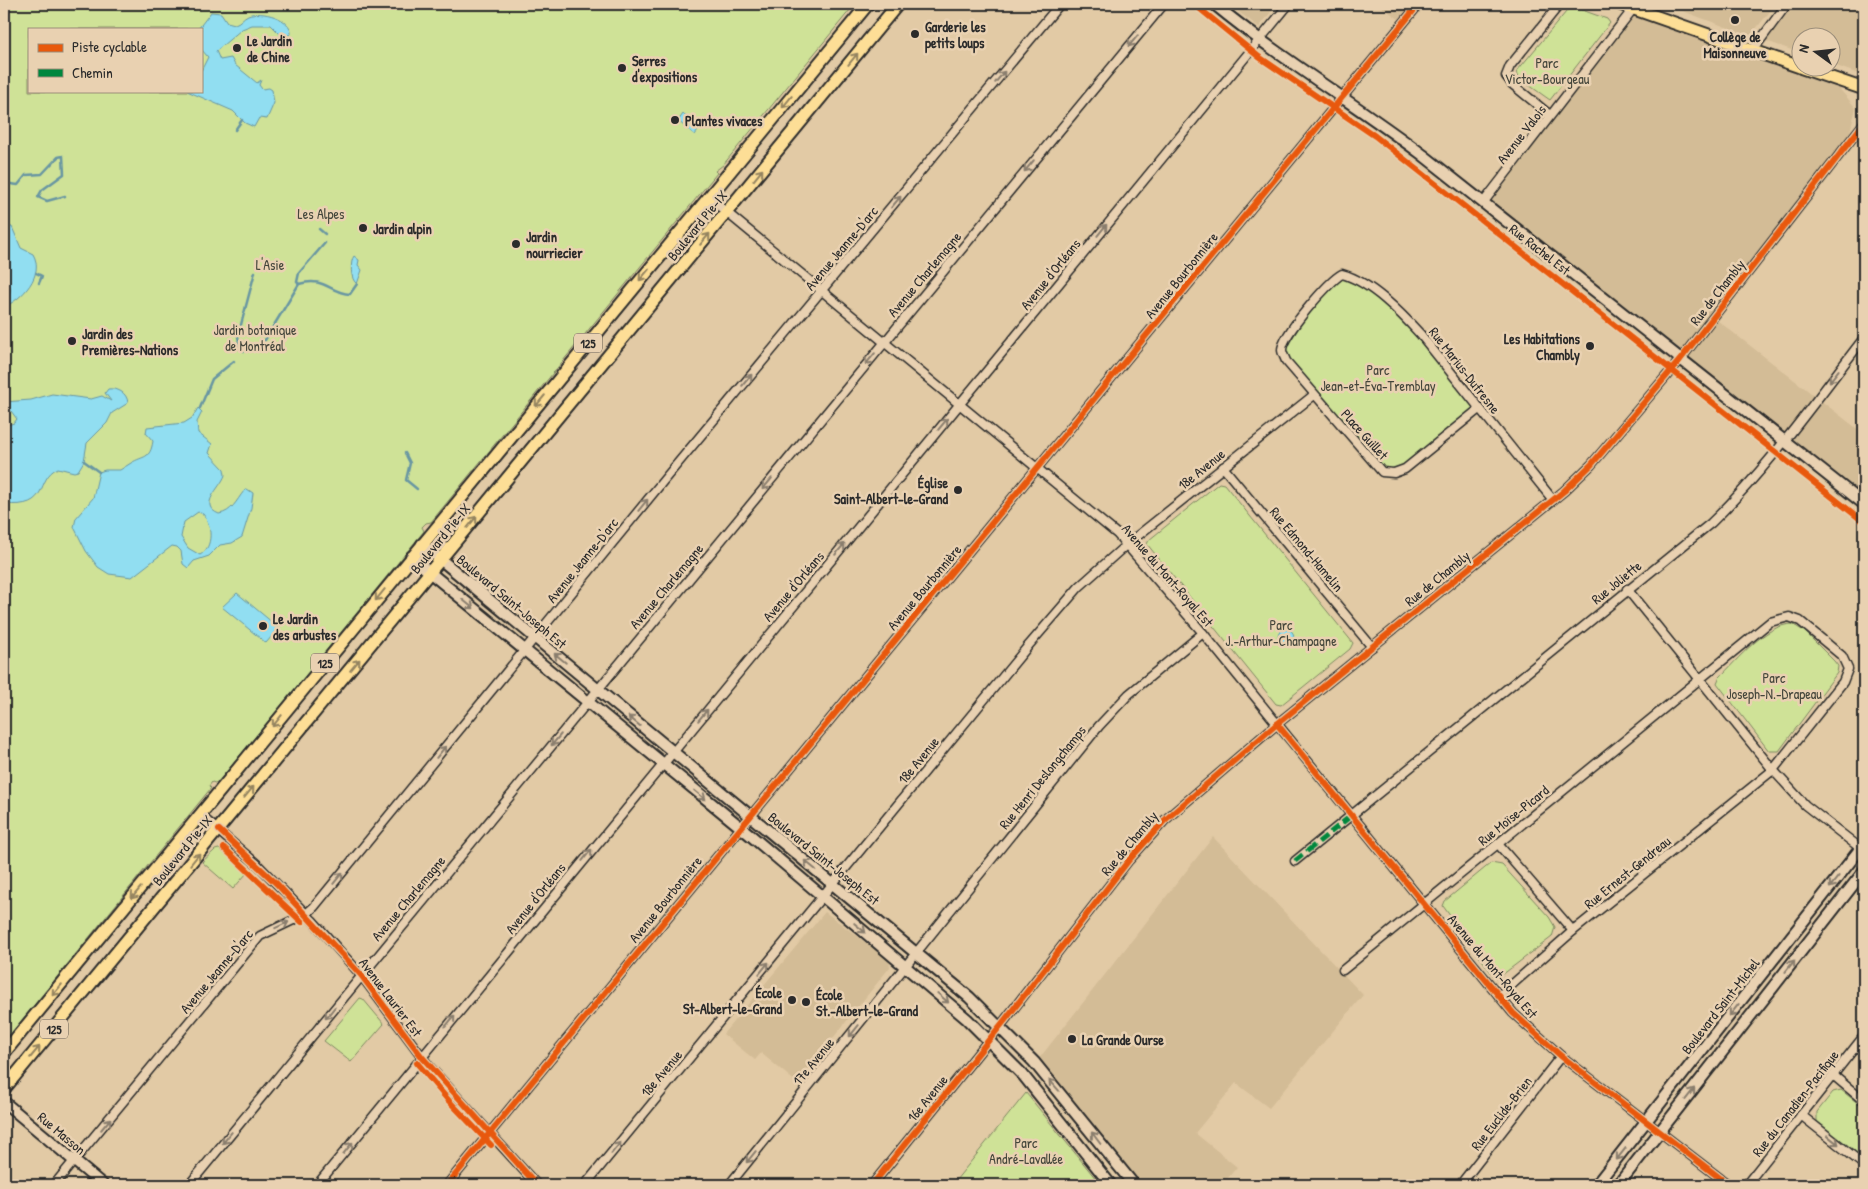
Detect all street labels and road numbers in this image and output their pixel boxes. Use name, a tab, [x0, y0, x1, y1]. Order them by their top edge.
street label: Avenue Valois	[1492, 101, 1550, 167]
street label: Boulevard Pie-IX	[663, 185, 732, 264]
street label: Avenue Jeanne-D'arc	[800, 202, 882, 294]
street label: Rue Rachel Est	[1505, 219, 1575, 279]
street label: Avenue Charlemagne	[883, 227, 966, 321]
street label: Avenue Bourbonnière	[1140, 227, 1222, 322]
street label: Avenue d'Orléans	[1016, 235, 1084, 313]
street label: Rue de Chambly	[1685, 255, 1750, 330]
street label: Rue Marius-Dufresne	[1425, 323, 1505, 418]
road number: 125	[574, 333, 602, 352]
street label: Place Guillet	[1337, 405, 1393, 464]
street label: 18e Avenue	[1173, 444, 1229, 494]
street label: Boulevard Pie-IX	[406, 498, 475, 577]
street label: Rue Edmond-Hamelin	[1266, 503, 1348, 595]
street label: Avenue Jeanne-D'arc	[542, 513, 622, 606]
street label: Avenue du Mont-Royal Est	[1117, 520, 1218, 631]
street label: Avenue Charlemagne	[625, 539, 708, 633]
street label: Avenue Bourbonnière	[883, 540, 966, 634]
street label: Rue de Chambly	[1400, 546, 1474, 611]
street label: Avenue d'Orléans	[758, 547, 828, 625]
street label: Boulevard Saint-Joseph Est	[452, 549, 571, 653]
street label: Rue Joliette	[1587, 556, 1645, 608]
road number: 125	[311, 654, 339, 672]
street label: Rue Henri Deslongchamps	[994, 721, 1090, 833]
street label: 18e Avenue	[893, 732, 943, 788]
street label: Rue Moïse-Picard	[1474, 780, 1553, 849]
street label: Boulevard Saint-Joseph Est	[764, 807, 884, 910]
street label: Rue de Chambly	[1096, 807, 1162, 880]
street label: Boulevard Pie-IX	[148, 810, 217, 889]
street label: Rue Ernest-Gendreau	[1580, 831, 1675, 913]
street label: Avenue Charlemagne	[367, 851, 450, 945]
street label: Avenue Bourbonnière	[624, 851, 706, 946]
street label: Avenue d'Orléans	[501, 859, 569, 937]
street label: Avenue du Mont-Royal Est	[1443, 910, 1542, 1023]
street label: Avenue Jeanne-D'arc	[175, 925, 257, 1017]
street label: Avenue Laurier Est	[355, 954, 427, 1040]
street label: Boulevard Saint-Michel	[1677, 954, 1764, 1058]
road number: 125	[40, 1020, 68, 1038]
street label: 17e Avenue	[788, 1033, 838, 1089]
street label: 18e Avenue	[636, 1045, 686, 1100]
street label: Rue du Canadien-Pacifique	[1747, 1046, 1844, 1161]
street label: 16e Avenue	[902, 1070, 952, 1125]
street label: Rue Euclide-Brien	[1466, 1072, 1536, 1154]
street label: Rue Masson	[34, 1107, 90, 1159]

